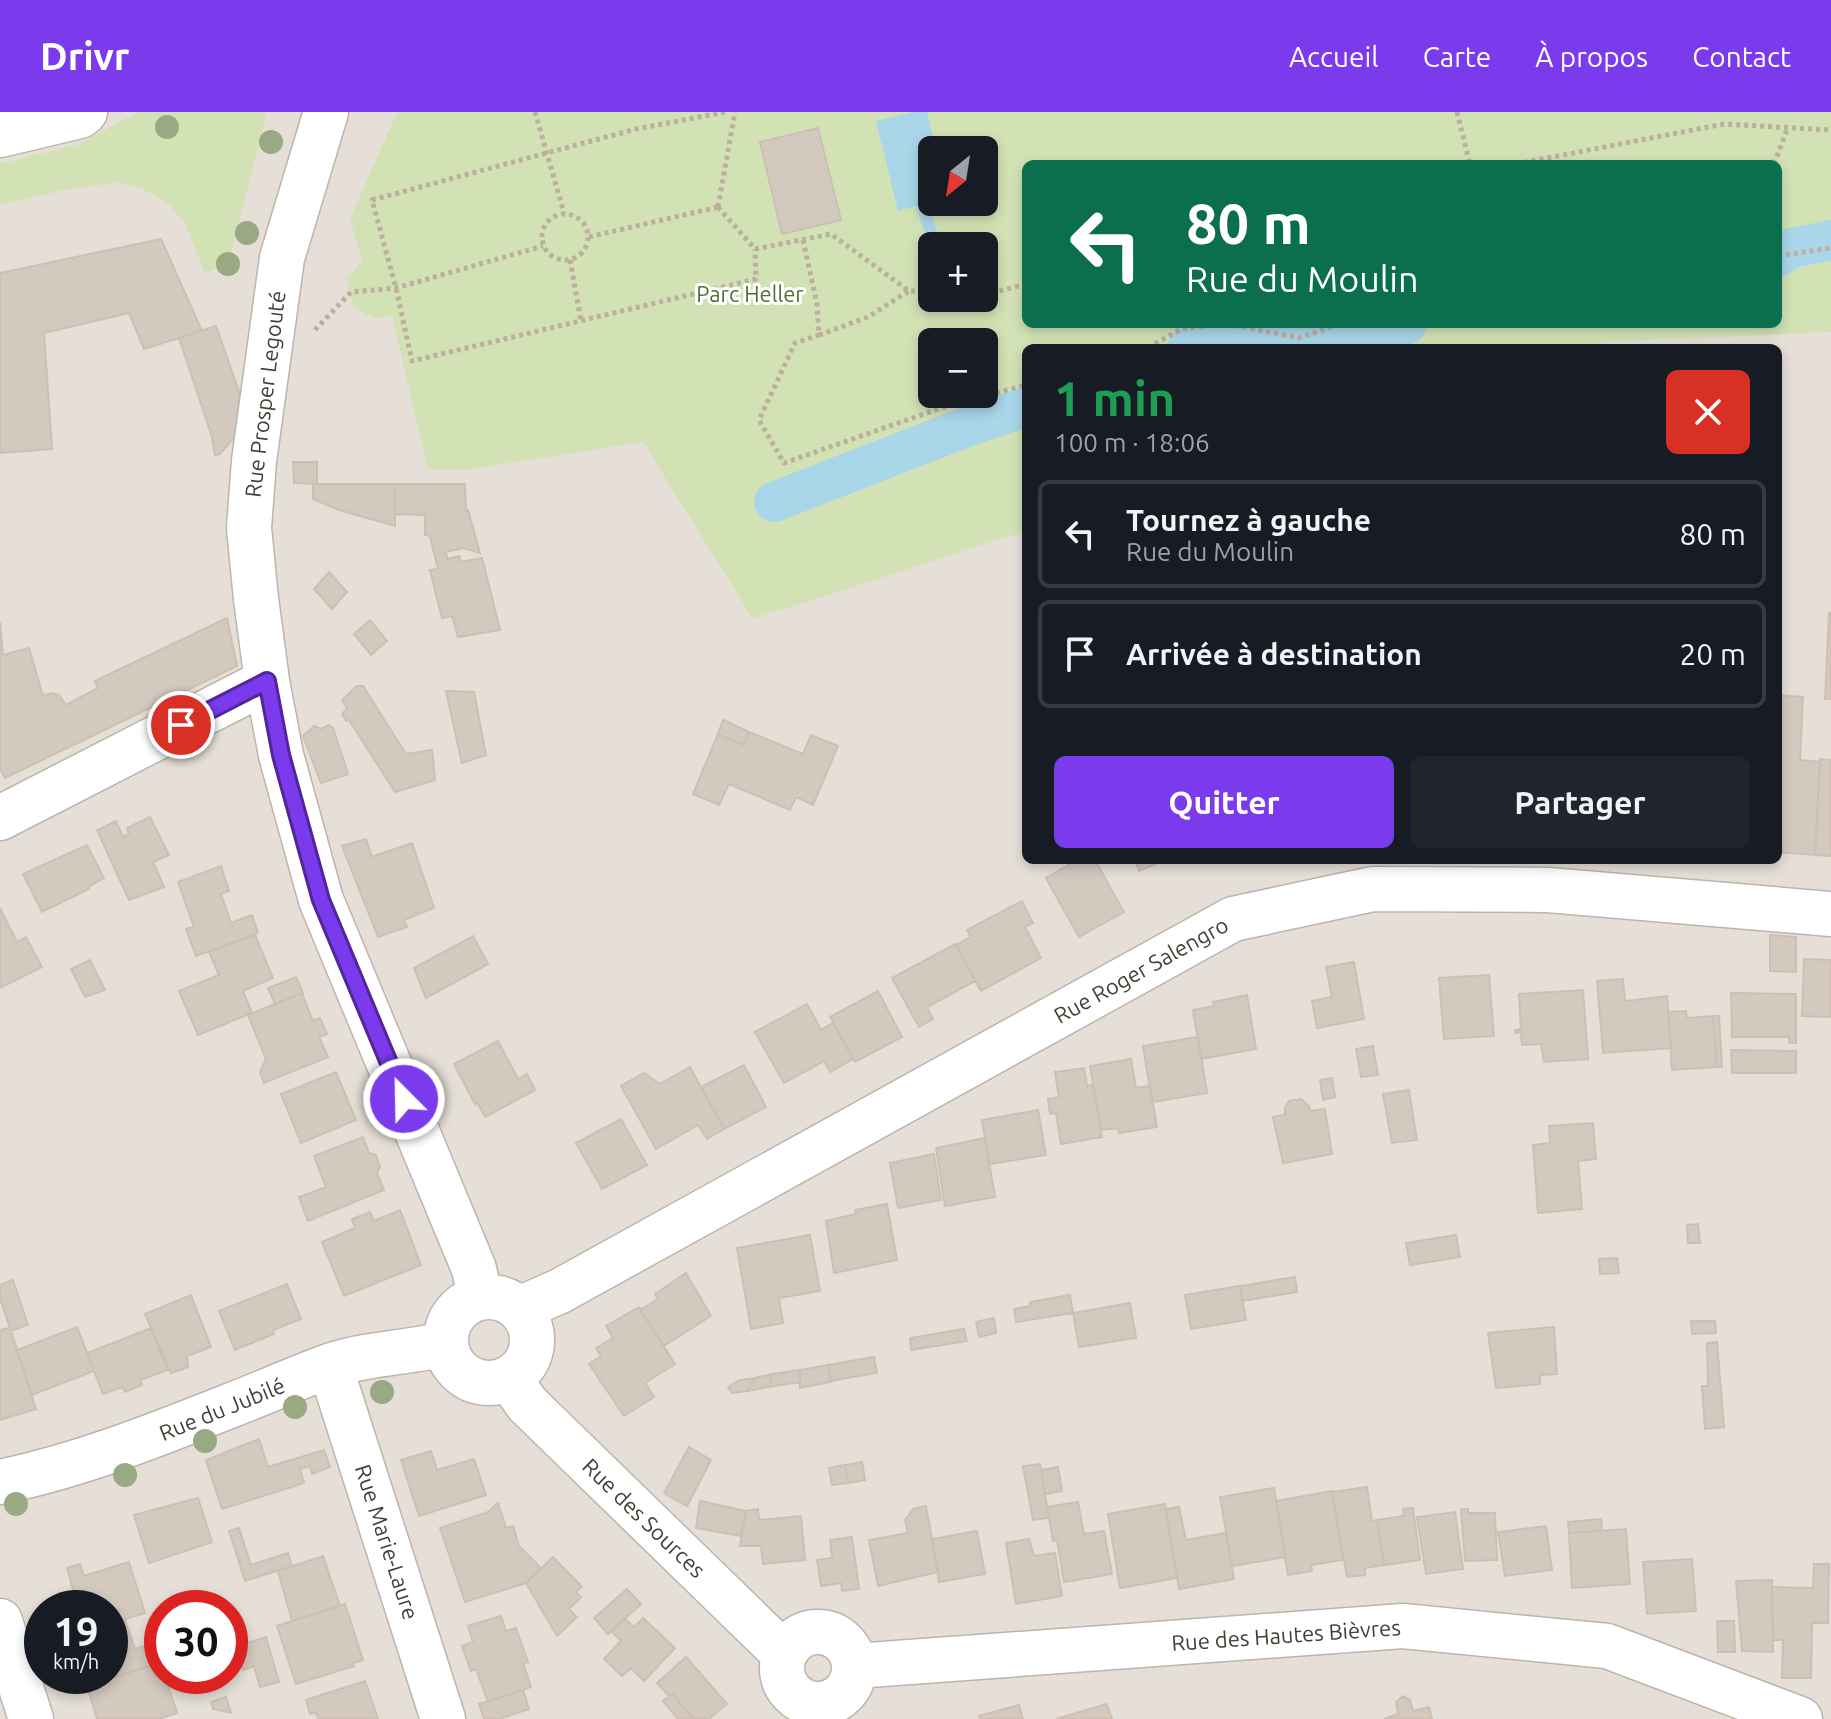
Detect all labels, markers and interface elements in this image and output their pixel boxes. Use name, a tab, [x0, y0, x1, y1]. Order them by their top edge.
text: Drivr	[40, 35, 129, 77]
text: Accueil	[1289, 41, 1379, 72]
text: Carte	[1423, 41, 1491, 72]
text: À propos	[1535, 41, 1648, 72]
text: Contact	[1692, 41, 1791, 72]
north arrow	[918, 136, 998, 216]
map controls	[918, 136, 998, 408]
icon: left	[1054, 192, 1158, 296]
text: 80 m	[1186, 192, 1311, 255]
button: +	[918, 232, 998, 312]
text: Rue du Moulin	[1186, 258, 1419, 299]
park label: Parc Heller	[696, 281, 804, 306]
street label: Rue Prosper Legouté	[239, 289, 290, 499]
button: −	[918, 328, 998, 408]
button: close	[1666, 370, 1750, 454]
text: 1 min	[1054, 371, 1175, 425]
text: 100 m · 18:06	[1054, 428, 1210, 457]
text: Tournez à gauche	[1126, 503, 1371, 537]
icon: left	[1058, 512, 1102, 556]
text: 80 m	[1679, 517, 1746, 551]
text: Rue du Moulin	[1126, 537, 1294, 566]
icon: arrive	[1058, 632, 1102, 676]
text: Arrivée à destination	[1126, 637, 1422, 671]
text: 20 m	[1679, 637, 1746, 671]
pin	[147, 691, 215, 759]
icon: arrive	[159, 703, 203, 747]
button: Quitter	[1054, 756, 1394, 848]
button: Partager	[1410, 756, 1750, 848]
street label: Rue Roger Salengro	[1049, 911, 1232, 1028]
position arrow	[362, 1057, 446, 1141]
street label: Rue du Jubilé	[155, 1372, 288, 1445]
street label: Rue des Sources	[578, 1453, 711, 1582]
street label: Rue Marie-Laure	[351, 1461, 424, 1623]
speed limit sign: 30	[144, 1590, 248, 1694]
text: 19	[53, 1609, 99, 1654]
street label: Rue des Hautes Bièvres	[1170, 1614, 1401, 1655]
text: km/h	[53, 1650, 99, 1673]

